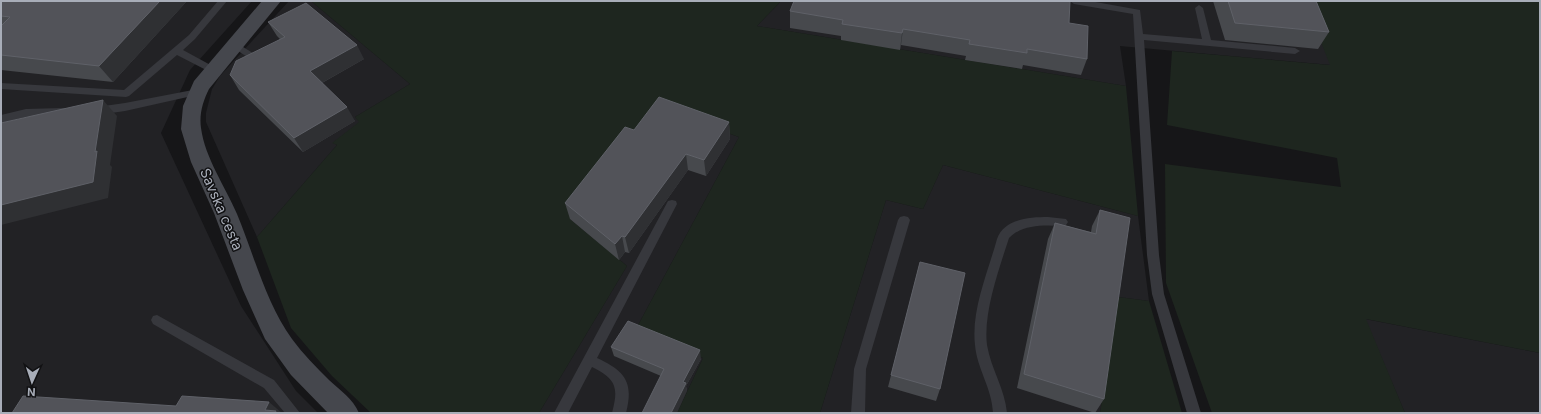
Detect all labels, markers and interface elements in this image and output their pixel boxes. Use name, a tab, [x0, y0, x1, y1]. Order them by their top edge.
street label: Savska cesta	[197, 165, 247, 253]
north arrow	[12, 362, 52, 402]
text: N	[27, 385, 36, 399]

